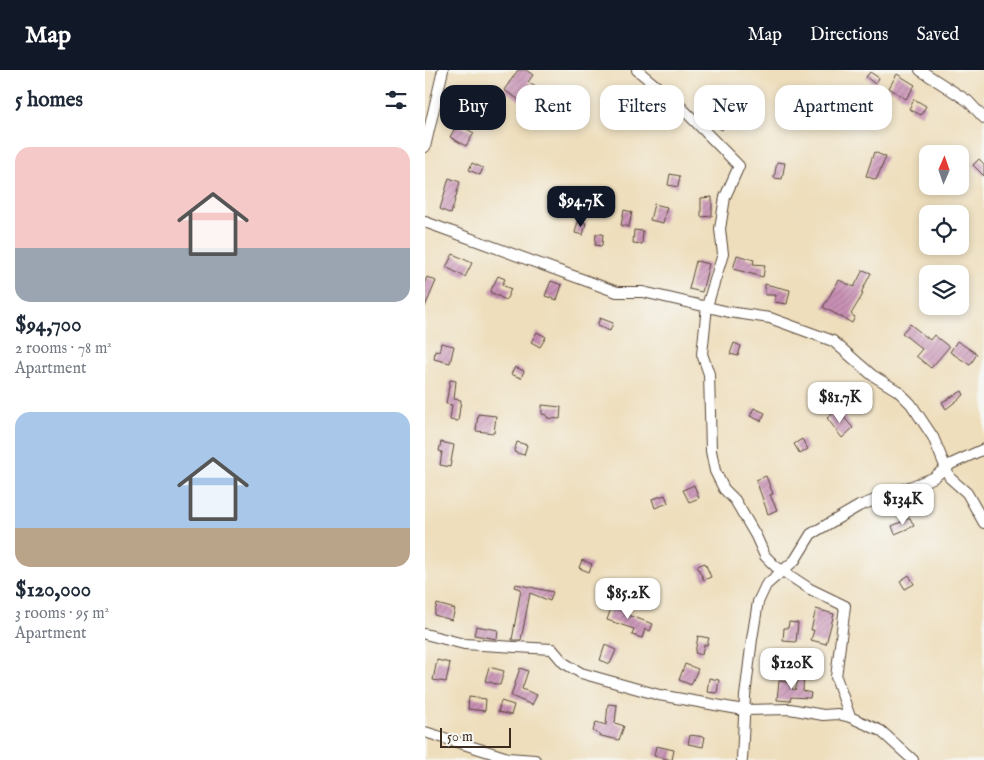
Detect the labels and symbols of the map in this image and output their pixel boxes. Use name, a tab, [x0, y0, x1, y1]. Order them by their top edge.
north arrow	[919, 145, 969, 195]
pin: $94.7K	[540, 186, 622, 228]
pin: $81.7K	[799, 382, 881, 424]
pin: $134K	[868, 484, 938, 526]
pin: $85.2K	[587, 578, 669, 620]
pin: $120K	[757, 648, 827, 690]
scale bar	[440, 725, 511, 748]

